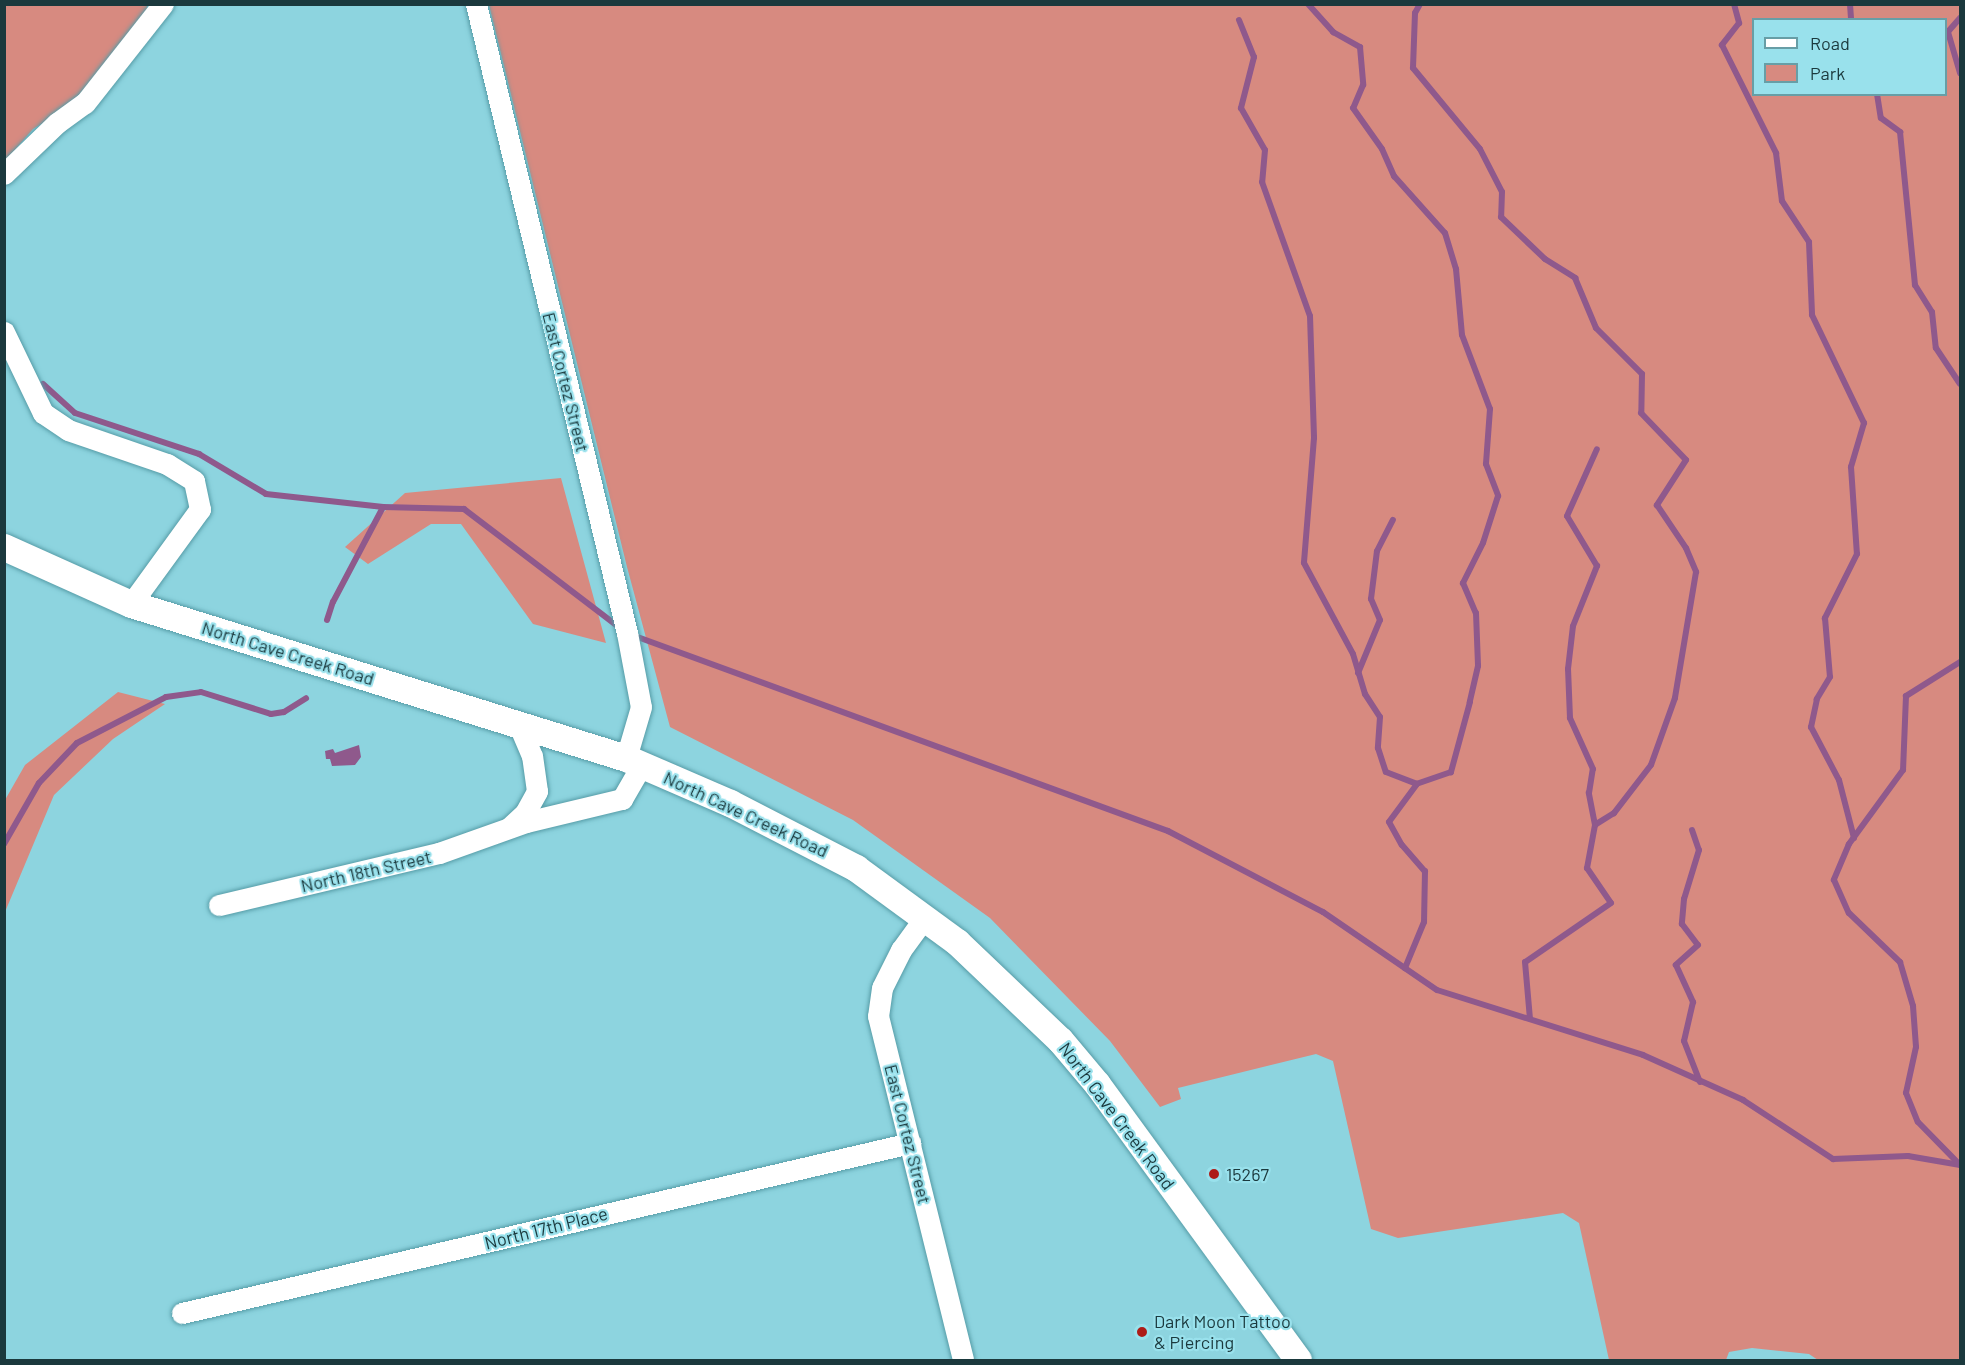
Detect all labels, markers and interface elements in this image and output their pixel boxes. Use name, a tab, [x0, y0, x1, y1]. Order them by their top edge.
legend	[1752, 18, 1947, 96]
text: Road	[1810, 32, 1850, 54]
text: Park	[1810, 62, 1845, 84]
street label: East Cortez Street	[538, 310, 594, 454]
street label: North Cave Creek Road	[199, 617, 377, 689]
street label: North Cave Creek Road	[660, 766, 832, 862]
street label: North 18th Street	[299, 845, 433, 897]
street label: North Cave Creek Road	[1055, 1038, 1179, 1194]
street label: East Cortez Street	[880, 1062, 936, 1206]
place label: 15267	[1226, 1163, 1269, 1185]
marker: 15267	[1207, 1167, 1221, 1181]
street label: North 17th Place	[482, 1202, 610, 1254]
place label: Dark Moon Tattoo & Piercing	[1154, 1311, 1291, 1354]
marker: Dark Moon Tattoo & Piercing	[1135, 1325, 1149, 1339]

